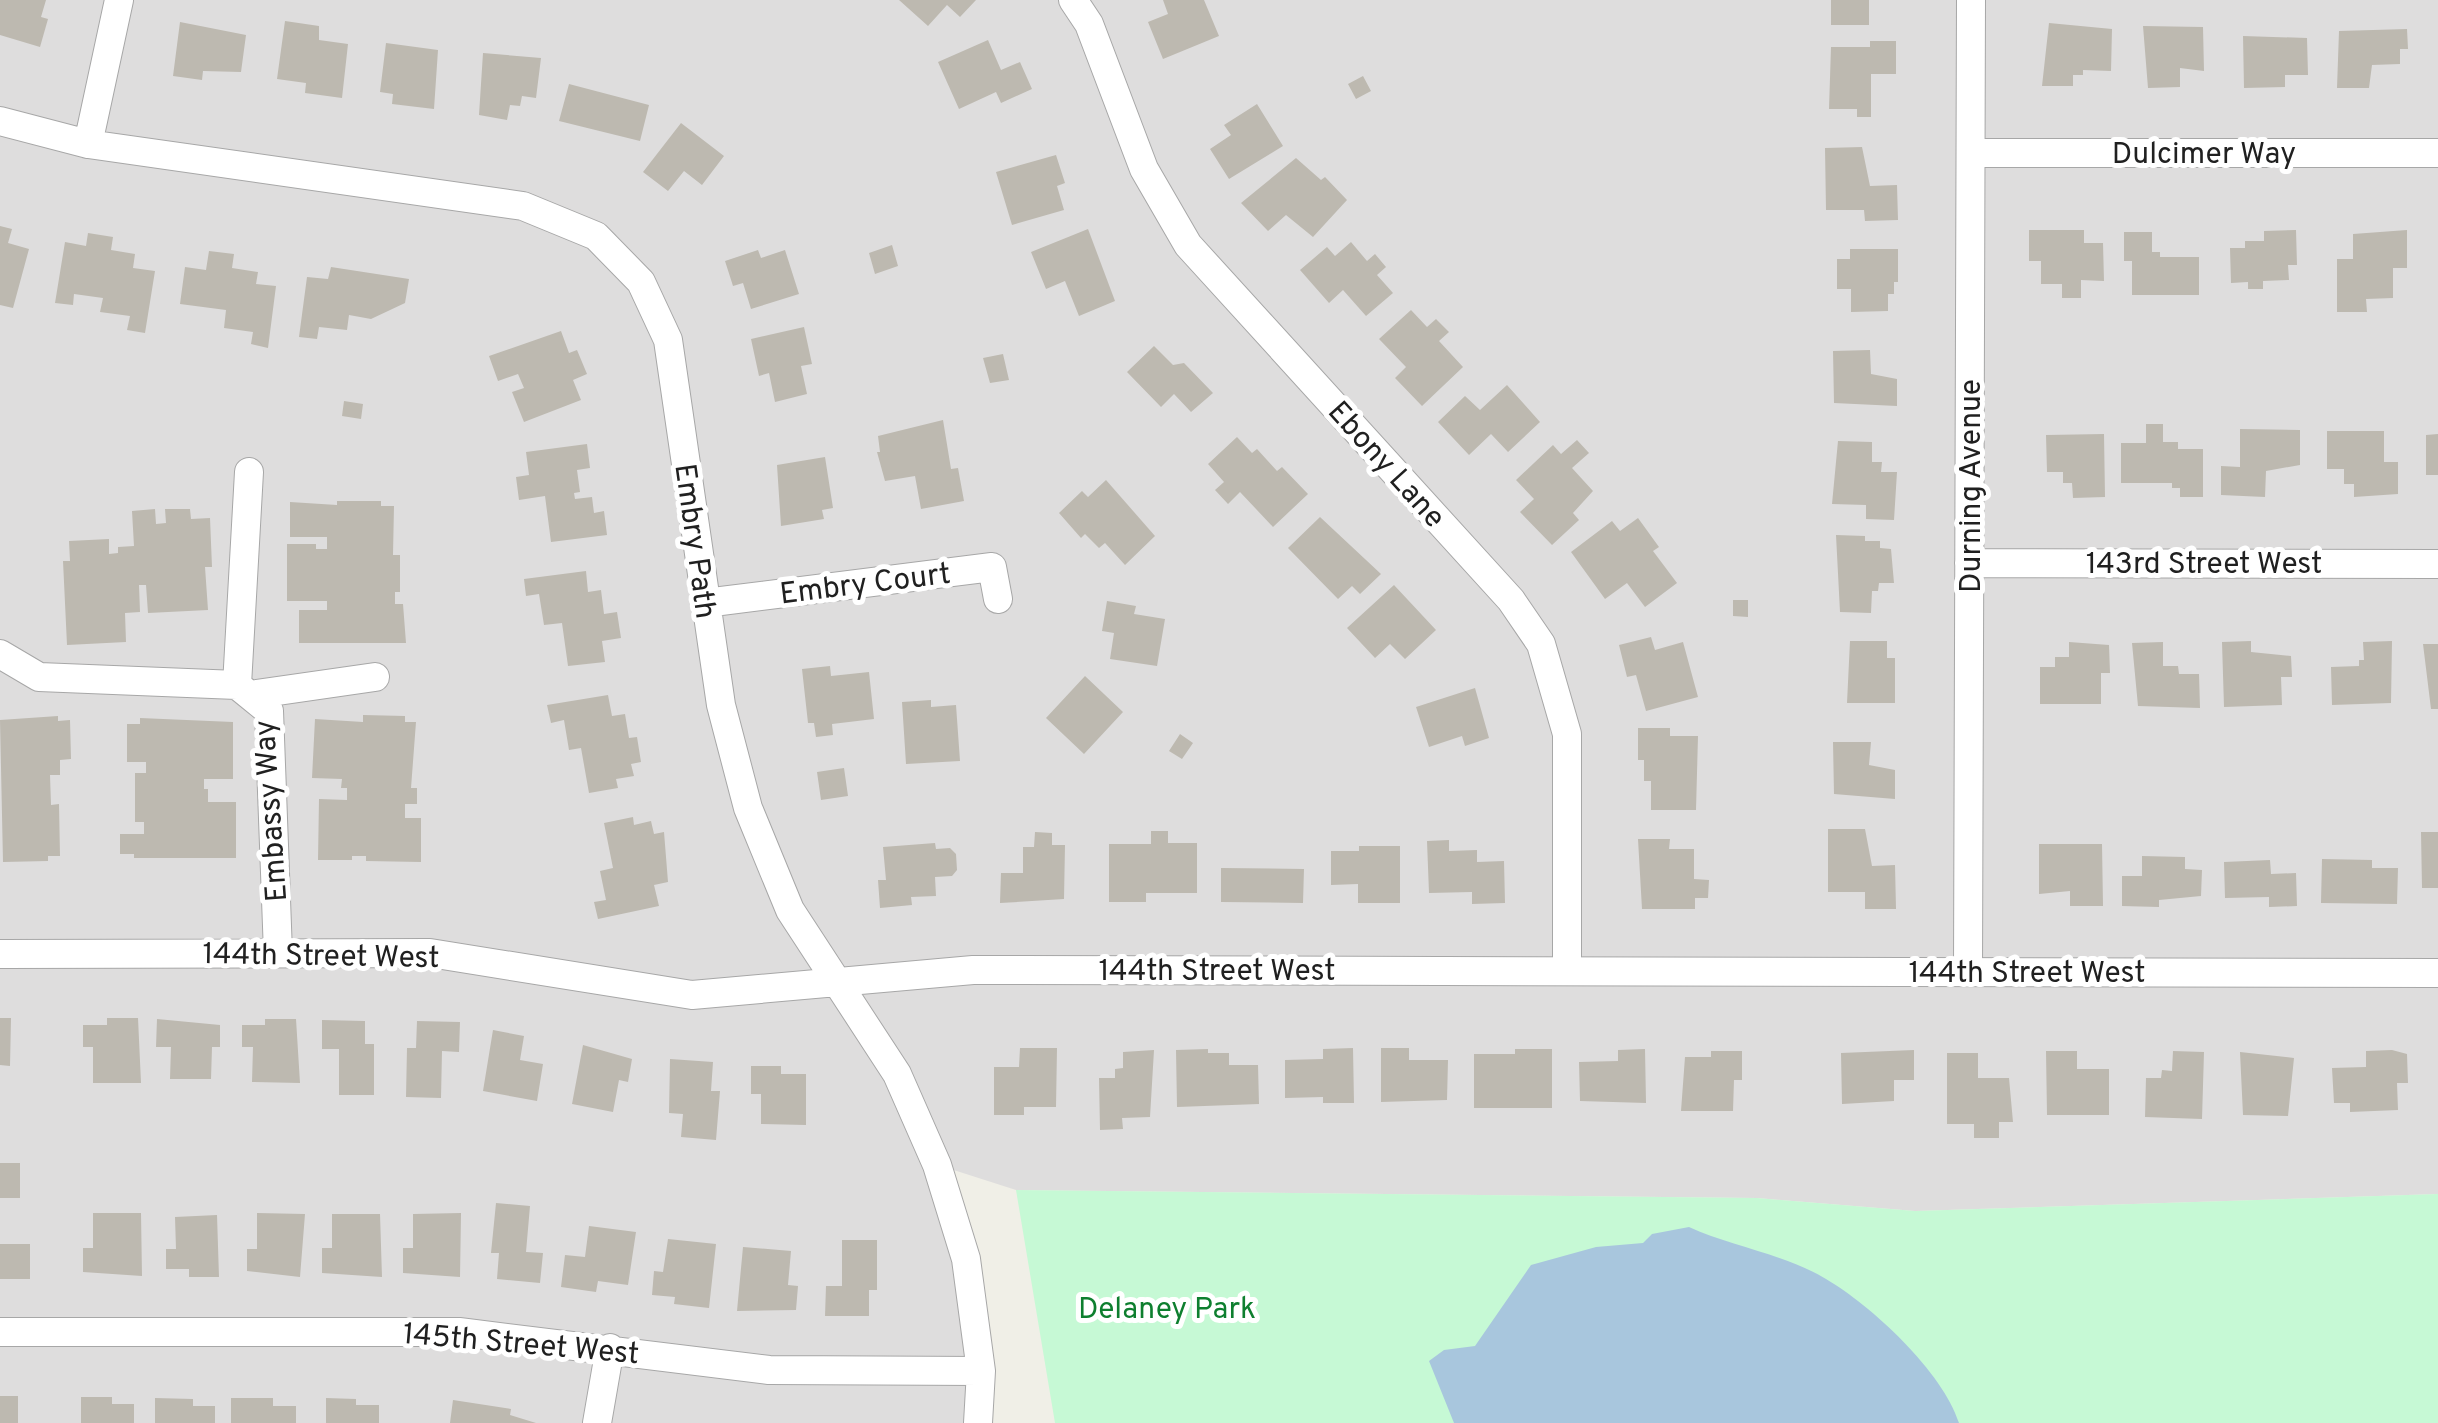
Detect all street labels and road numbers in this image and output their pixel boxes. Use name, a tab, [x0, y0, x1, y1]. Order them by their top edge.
street label: Dulcimer Way	[2112, 137, 2296, 174]
street label: Durning Avenue	[1954, 379, 1991, 593]
street label: Ebony Lane	[1319, 395, 1452, 537]
street label: Embry Path	[664, 462, 723, 621]
street label: 143rd Street West	[2086, 547, 2322, 584]
street label: Embry Court	[778, 557, 953, 614]
street label: Embassy Way	[248, 719, 297, 903]
street label: 144th Street West	[202, 937, 440, 978]
street label: 144th Street West	[1098, 954, 1336, 991]
street label: 144th Street West	[1908, 956, 2146, 993]
street label: 145th Street West	[401, 1317, 641, 1374]

